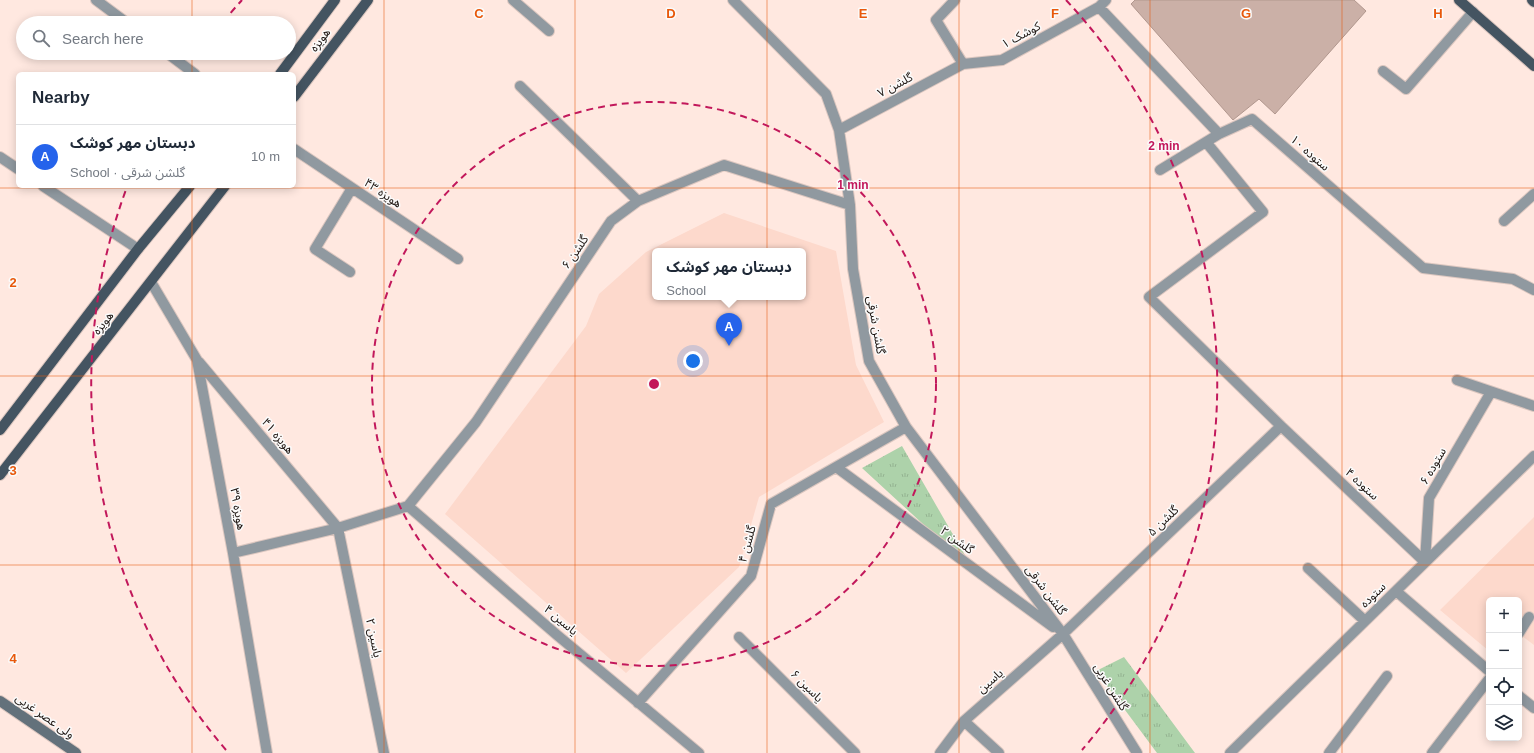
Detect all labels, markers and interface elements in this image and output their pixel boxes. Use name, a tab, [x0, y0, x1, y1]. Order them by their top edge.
text: C	[474, 6, 484, 21]
text: D	[666, 6, 676, 21]
text: E	[859, 6, 868, 21]
text: F	[1051, 6, 1059, 21]
text: G	[1241, 6, 1251, 21]
text: H	[1433, 6, 1443, 21]
search box	[16, 16, 296, 60]
street label: کوشک ۱	[999, 18, 1044, 51]
street label: هویزه	[307, 26, 333, 54]
icon: search	[30, 27, 52, 49]
text: Search here	[62, 30, 144, 47]
street label: گلشن ۷	[875, 69, 916, 100]
text: Nearby	[32, 88, 90, 107]
street label: ستوده ۱۰	[1288, 132, 1332, 174]
text: دبستان مهر کوشک	[70, 134, 195, 151]
text: 2 min	[1148, 139, 1180, 153]
text: A	[40, 149, 50, 164]
text: 10 m	[251, 149, 280, 164]
text: School · گلشن شرقی	[70, 165, 185, 180]
street label: هویزه ۴۳	[361, 175, 405, 211]
text: 1 min	[837, 178, 869, 192]
street label: گلشن ۶	[559, 232, 592, 272]
popup	[652, 248, 806, 300]
text: دبستان مهر کوشک	[666, 258, 792, 275]
text: 2	[9, 275, 17, 290]
text: School	[666, 283, 706, 298]
street label: گلشن شرقی	[864, 295, 888, 356]
street label: هویزه	[90, 309, 116, 337]
pin: A	[716, 313, 742, 346]
your location	[683, 351, 703, 371]
centre of rings	[647, 377, 661, 391]
street label: هویزه ۴۱	[259, 415, 297, 457]
street label: ستوده ۶	[1417, 445, 1449, 487]
text: 3	[9, 463, 17, 478]
street label: ستوده ۴	[1342, 465, 1382, 503]
street label: هویزه ۳۹	[227, 487, 249, 531]
street label: گلشن ۵	[1145, 502, 1182, 539]
street label: گلشن ۴	[735, 523, 759, 564]
street label: گلشن ۲	[938, 523, 977, 557]
street label: گلشن شرقی	[1023, 562, 1070, 619]
street label: ستوده	[1357, 579, 1389, 611]
map controls	[1486, 597, 1522, 741]
button: +	[1486, 597, 1522, 633]
street label: یاسین ۴	[541, 602, 581, 638]
street label: یاسین ۲	[363, 617, 385, 659]
button: −	[1486, 633, 1522, 669]
text: 4	[9, 651, 17, 666]
street label: گلشن غربی	[1091, 661, 1132, 714]
street label: یاسین	[974, 666, 1006, 696]
street label: یاسین ۶	[788, 667, 826, 705]
button: locate	[1486, 669, 1522, 705]
street label: ولی عصر غربی	[13, 691, 77, 741]
button: layers	[1486, 705, 1522, 741]

